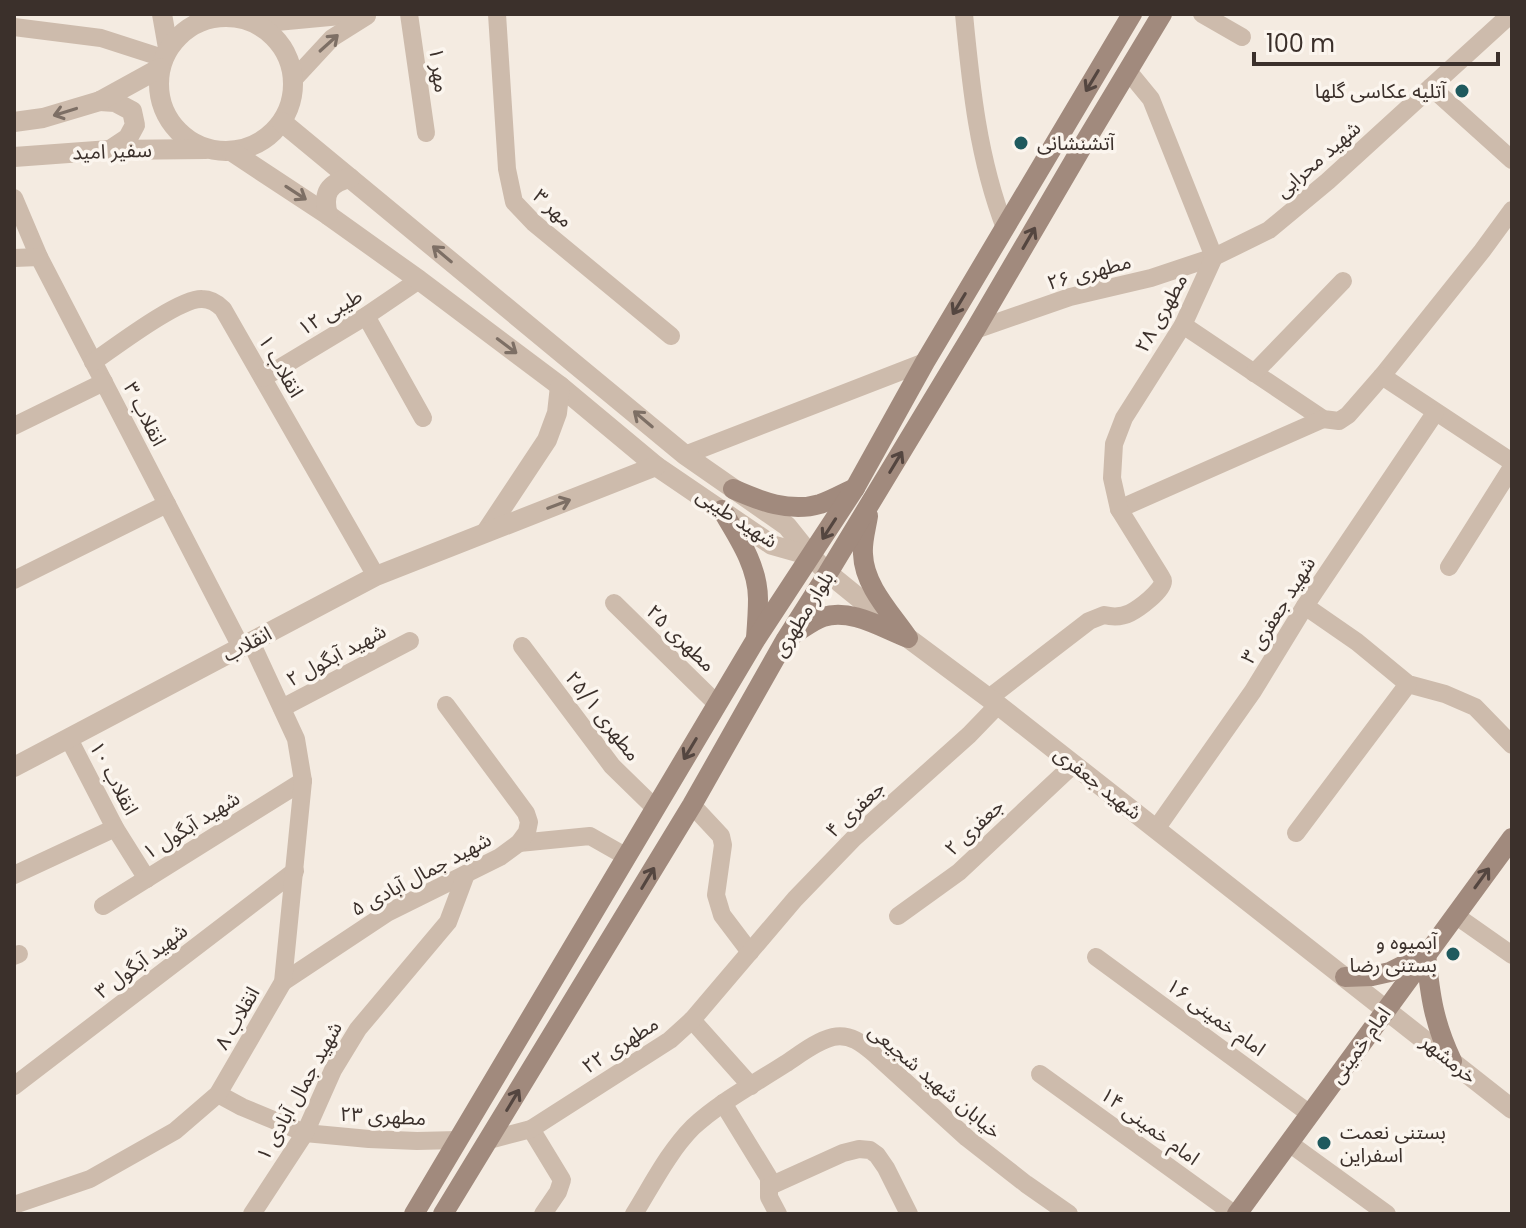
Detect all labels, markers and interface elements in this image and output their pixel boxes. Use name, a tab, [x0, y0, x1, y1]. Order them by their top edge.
scale bar	[1254, 16, 1498, 66]
text: 100 m	[1266, 27, 1335, 60]
one-way arrow	[318, 34, 338, 52]
street label: مهر ۱	[422, 46, 456, 94]
one-way arrow	[1084, 69, 1100, 92]
place label: آتلیه عکاسی گلها	[1315, 77, 1447, 105]
marker: آتلیه عکاسی گلها	[1453, 82, 1471, 100]
one-way arrow	[52, 105, 78, 120]
street label: شهید محرابی	[1269, 114, 1367, 204]
place label: آتشنشانی	[1037, 129, 1116, 157]
marker: آتشنشانی	[1012, 134, 1030, 152]
street label: سفیر امید	[72, 136, 152, 166]
street label: مهر ۳	[527, 182, 579, 234]
one-way arrow	[285, 185, 307, 202]
one-way arrow	[1021, 227, 1037, 250]
one-way arrow	[432, 245, 453, 263]
street label: مطهری ۲۶	[1044, 247, 1134, 297]
street label: مطهری ۲۸	[1128, 269, 1194, 357]
street label: طیبی ۱۲	[292, 282, 368, 342]
one-way arrow	[951, 292, 967, 315]
street label: انقلاب ۱	[252, 329, 310, 403]
one-way arrow	[496, 337, 517, 354]
street label: انقلاب ۳	[117, 377, 173, 451]
one-way arrow	[632, 411, 653, 429]
one-way arrow	[888, 451, 904, 474]
street label: شهید طیبی	[691, 481, 783, 555]
one-way arrow	[546, 496, 570, 510]
one-way arrow	[820, 517, 836, 540]
street label: شهید جعفری ۳	[1234, 551, 1322, 669]
street label: بلوار مطهری	[766, 566, 840, 662]
street label: مطهری ۲۵	[640, 598, 722, 678]
street label: شهید آبگول ۲	[281, 617, 391, 693]
street label: انقلاب	[218, 619, 276, 669]
street label: مطهری ۲۵/۱	[559, 665, 647, 767]
street label: انقلاب ۱۰	[83, 736, 145, 820]
one-way arrow	[682, 737, 698, 760]
street label: شهید جعفری	[1048, 740, 1148, 826]
street label: جعفری ۴	[819, 774, 891, 844]
street label: شهید آبگول ۱	[137, 784, 245, 866]
street label: جعفری ۲	[938, 792, 1010, 862]
street label: شهید جمال آبادی ۵	[346, 825, 496, 923]
one-way arrow	[641, 867, 657, 890]
one-way arrow	[1474, 868, 1491, 889]
street label: شهید آبگول ۳	[89, 917, 193, 1005]
place label: آبمیوه و بستنی رضا	[1350, 928, 1438, 979]
marker: آبمیوه و بستنی رضا	[1444, 945, 1462, 963]
street label: امام خمینی ۱۶	[1160, 971, 1271, 1063]
street label: انقلاب ۸	[208, 981, 266, 1055]
street label: امام خمینی	[1323, 1001, 1398, 1090]
street label: مطهری ۲۲	[576, 1010, 664, 1080]
street label: شهید جمال آبادی ۱	[249, 1016, 349, 1166]
street label: خیابان شهید شجیعی	[863, 1017, 1007, 1145]
street label: خرمشهر	[1414, 1027, 1483, 1090]
street label: امام خمینی ۱۴	[1094, 1080, 1205, 1172]
one-way arrow	[506, 1089, 522, 1112]
street label: مطهری ۲۳	[339, 1100, 427, 1132]
place label: بستنی نعمت اسفراین	[1340, 1118, 1446, 1169]
marker: بستنی نعمت اسفراین	[1315, 1134, 1333, 1152]

